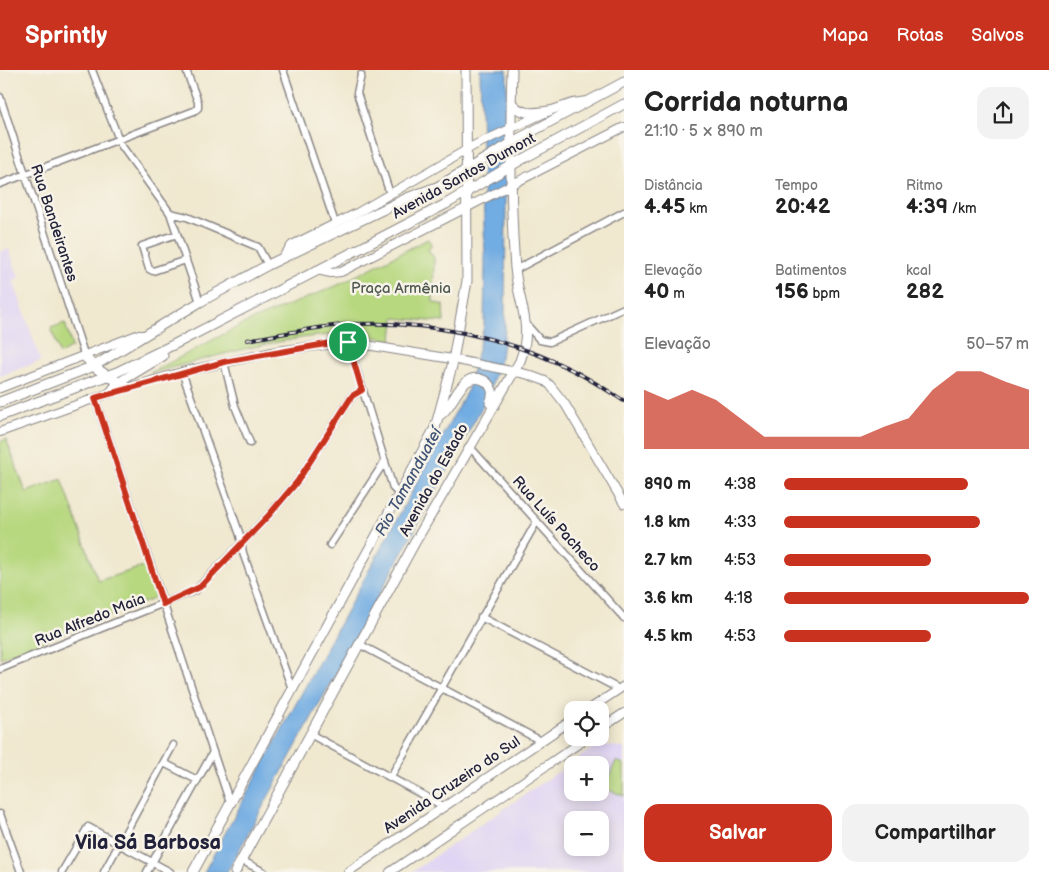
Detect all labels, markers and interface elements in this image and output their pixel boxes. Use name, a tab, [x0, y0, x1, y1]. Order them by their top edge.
text: Sprintly	[25, 21, 107, 50]
text: Mapa	[822, 25, 868, 46]
text: Rotas	[896, 25, 943, 46]
text: Salvos	[971, 25, 1024, 46]
text: Corrida noturna	[644, 86, 849, 119]
button: share	[977, 87, 1029, 139]
text: 21:10 · 5 × 890 m	[644, 122, 763, 141]
street label: Avenida Santos Dumont	[389, 128, 539, 223]
street label: Rua Bandeirantes	[26, 162, 82, 285]
text: Distância	[644, 177, 703, 194]
text: Tempo	[775, 177, 818, 194]
text: Ritmo	[906, 177, 943, 194]
text: 4.45	[644, 194, 685, 219]
text: 20:42	[775, 194, 830, 219]
text: 4:39	[906, 194, 948, 219]
text: km	[685, 200, 708, 217]
text: /km	[948, 200, 977, 217]
text: Elevação	[644, 262, 702, 279]
text: Batimentos	[775, 262, 847, 279]
text: kcal	[906, 262, 931, 279]
park label: Praça Armênia	[351, 279, 451, 298]
text: 40	[644, 279, 669, 304]
text: 156	[775, 279, 809, 304]
text: 282	[906, 279, 944, 304]
text: m	[669, 285, 685, 302]
text: bpm	[809, 285, 840, 302]
pin	[327, 321, 369, 363]
icon: arrive	[334, 328, 362, 356]
text: Elevação	[644, 335, 711, 354]
text: 50–57 m	[966, 335, 1029, 354]
street label: Avenida do Estado	[395, 420, 473, 540]
water label: Rio Tamanduateí	[371, 423, 448, 539]
street label: Rua Luís Pacheco	[508, 472, 604, 576]
text: 890 m	[644, 475, 691, 494]
text: 4:38	[724, 475, 756, 494]
text: 1.8 km	[644, 513, 690, 532]
text: 4:33	[724, 513, 757, 532]
text: 2.7 km	[644, 551, 692, 570]
text: 4:53	[724, 551, 756, 570]
street label: Rua Alfredo Maia	[32, 589, 148, 651]
text: 3.6 km	[644, 589, 693, 608]
text: 4:18	[724, 589, 753, 608]
text: 4.5 km	[644, 627, 693, 646]
text: 4:53	[724, 627, 756, 646]
map controls	[564, 701, 609, 856]
button: locate	[564, 701, 609, 746]
street label: Avenida Cruzeiro do Sul	[380, 732, 524, 838]
button: +	[564, 756, 609, 801]
button: Salvar	[644, 804, 832, 862]
button: Compartilhar	[842, 804, 1029, 862]
button: −	[564, 811, 609, 856]
district label: Vila Sá Barbosa	[75, 831, 221, 855]

